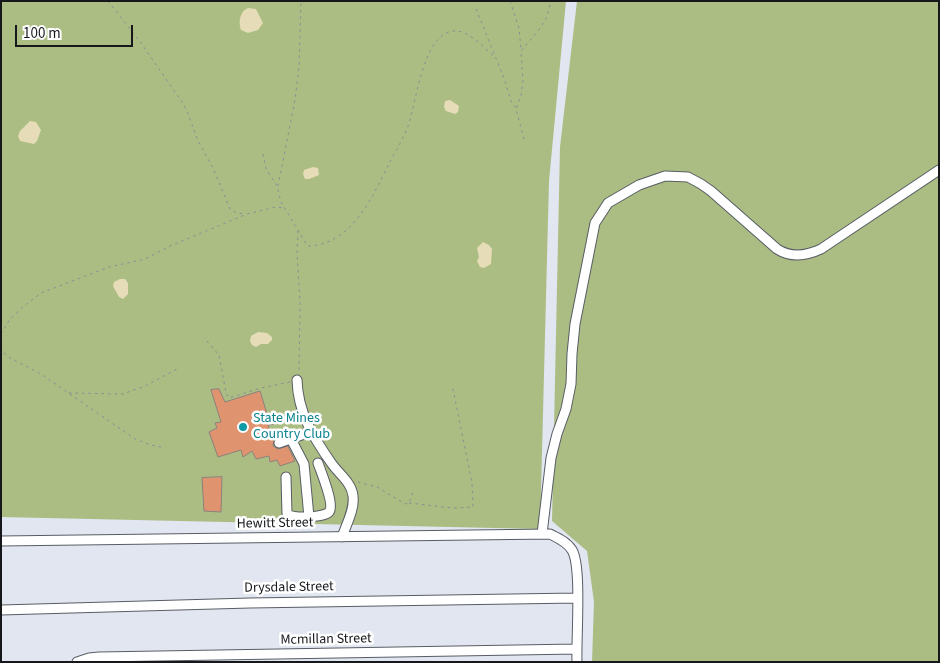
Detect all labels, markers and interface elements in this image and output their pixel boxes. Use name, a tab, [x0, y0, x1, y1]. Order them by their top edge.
scale bar	[18, 15, 135, 47]
text: 100 m	[23, 23, 61, 44]
place label: State Mines Country Club	[253, 411, 330, 444]
marker: State Mines Country Club	[237, 421, 249, 433]
street label: Hewitt Street	[237, 515, 313, 533]
street label: Drysdale Street	[244, 579, 334, 597]
street label: Mcmillan Street	[280, 631, 372, 649]

